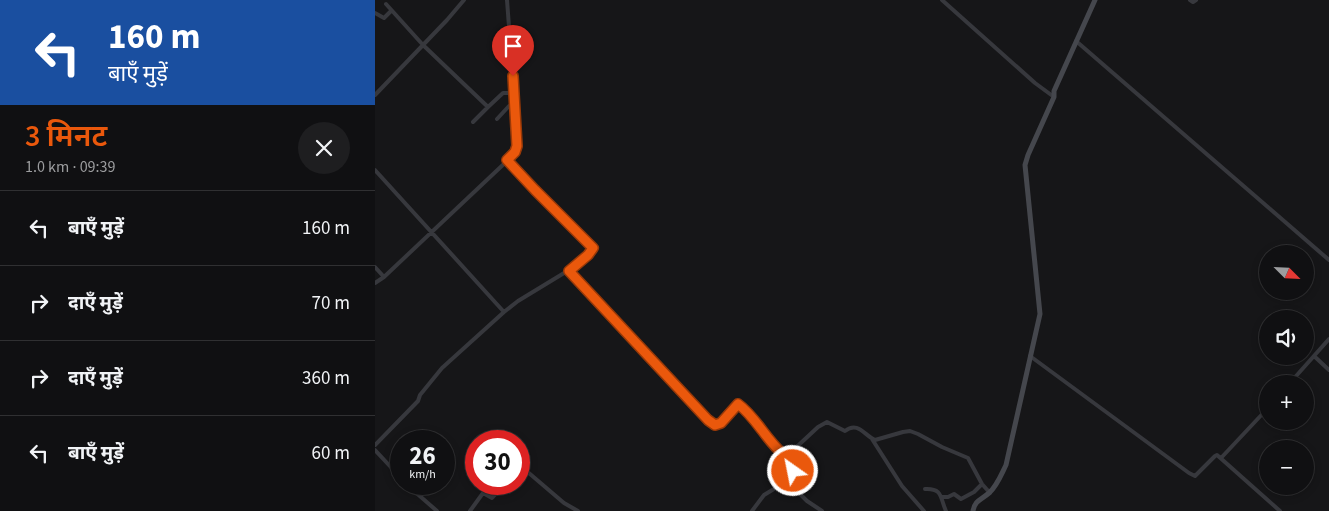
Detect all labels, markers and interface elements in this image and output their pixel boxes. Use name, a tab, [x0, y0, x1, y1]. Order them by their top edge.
text: 160 m	[108, 12, 200, 62]
icon: left	[25, 20, 90, 85]
pin	[492, 25, 534, 76]
icon: arrive	[499, 32, 527, 60]
text: बाएँ मुड़ें	[108, 58, 168, 90]
text: 3 मिनट	[25, 115, 107, 158]
button: close	[298, 122, 350, 174]
text: 1.0 km · 09:39	[25, 156, 115, 178]
icon: left	[25, 214, 53, 242]
text: बाएँ मुड़ें	[68, 215, 124, 242]
text: 160 m	[302, 215, 350, 242]
north arrow	[1259, 245, 1314, 300]
map controls	[1259, 245, 1314, 495]
icon: right	[25, 289, 53, 317]
text: दाएँ मुड़ें	[68, 290, 123, 317]
text: 70 m	[312, 290, 350, 317]
button: sound	[1259, 310, 1314, 365]
icon: right	[25, 364, 53, 392]
text: दाएँ मुड़ें	[68, 365, 123, 392]
text: 360 m	[302, 365, 350, 392]
button: +	[1259, 375, 1314, 430]
speed limit sign: 30	[465, 430, 530, 495]
text: 26	[409, 438, 436, 474]
icon: left	[25, 439, 53, 467]
text: बाएँ मुड़ें	[68, 440, 124, 467]
text: 60 m	[312, 440, 350, 467]
button: −	[1259, 440, 1314, 495]
position arrow	[766, 444, 818, 496]
text: km/h	[409, 466, 436, 483]

